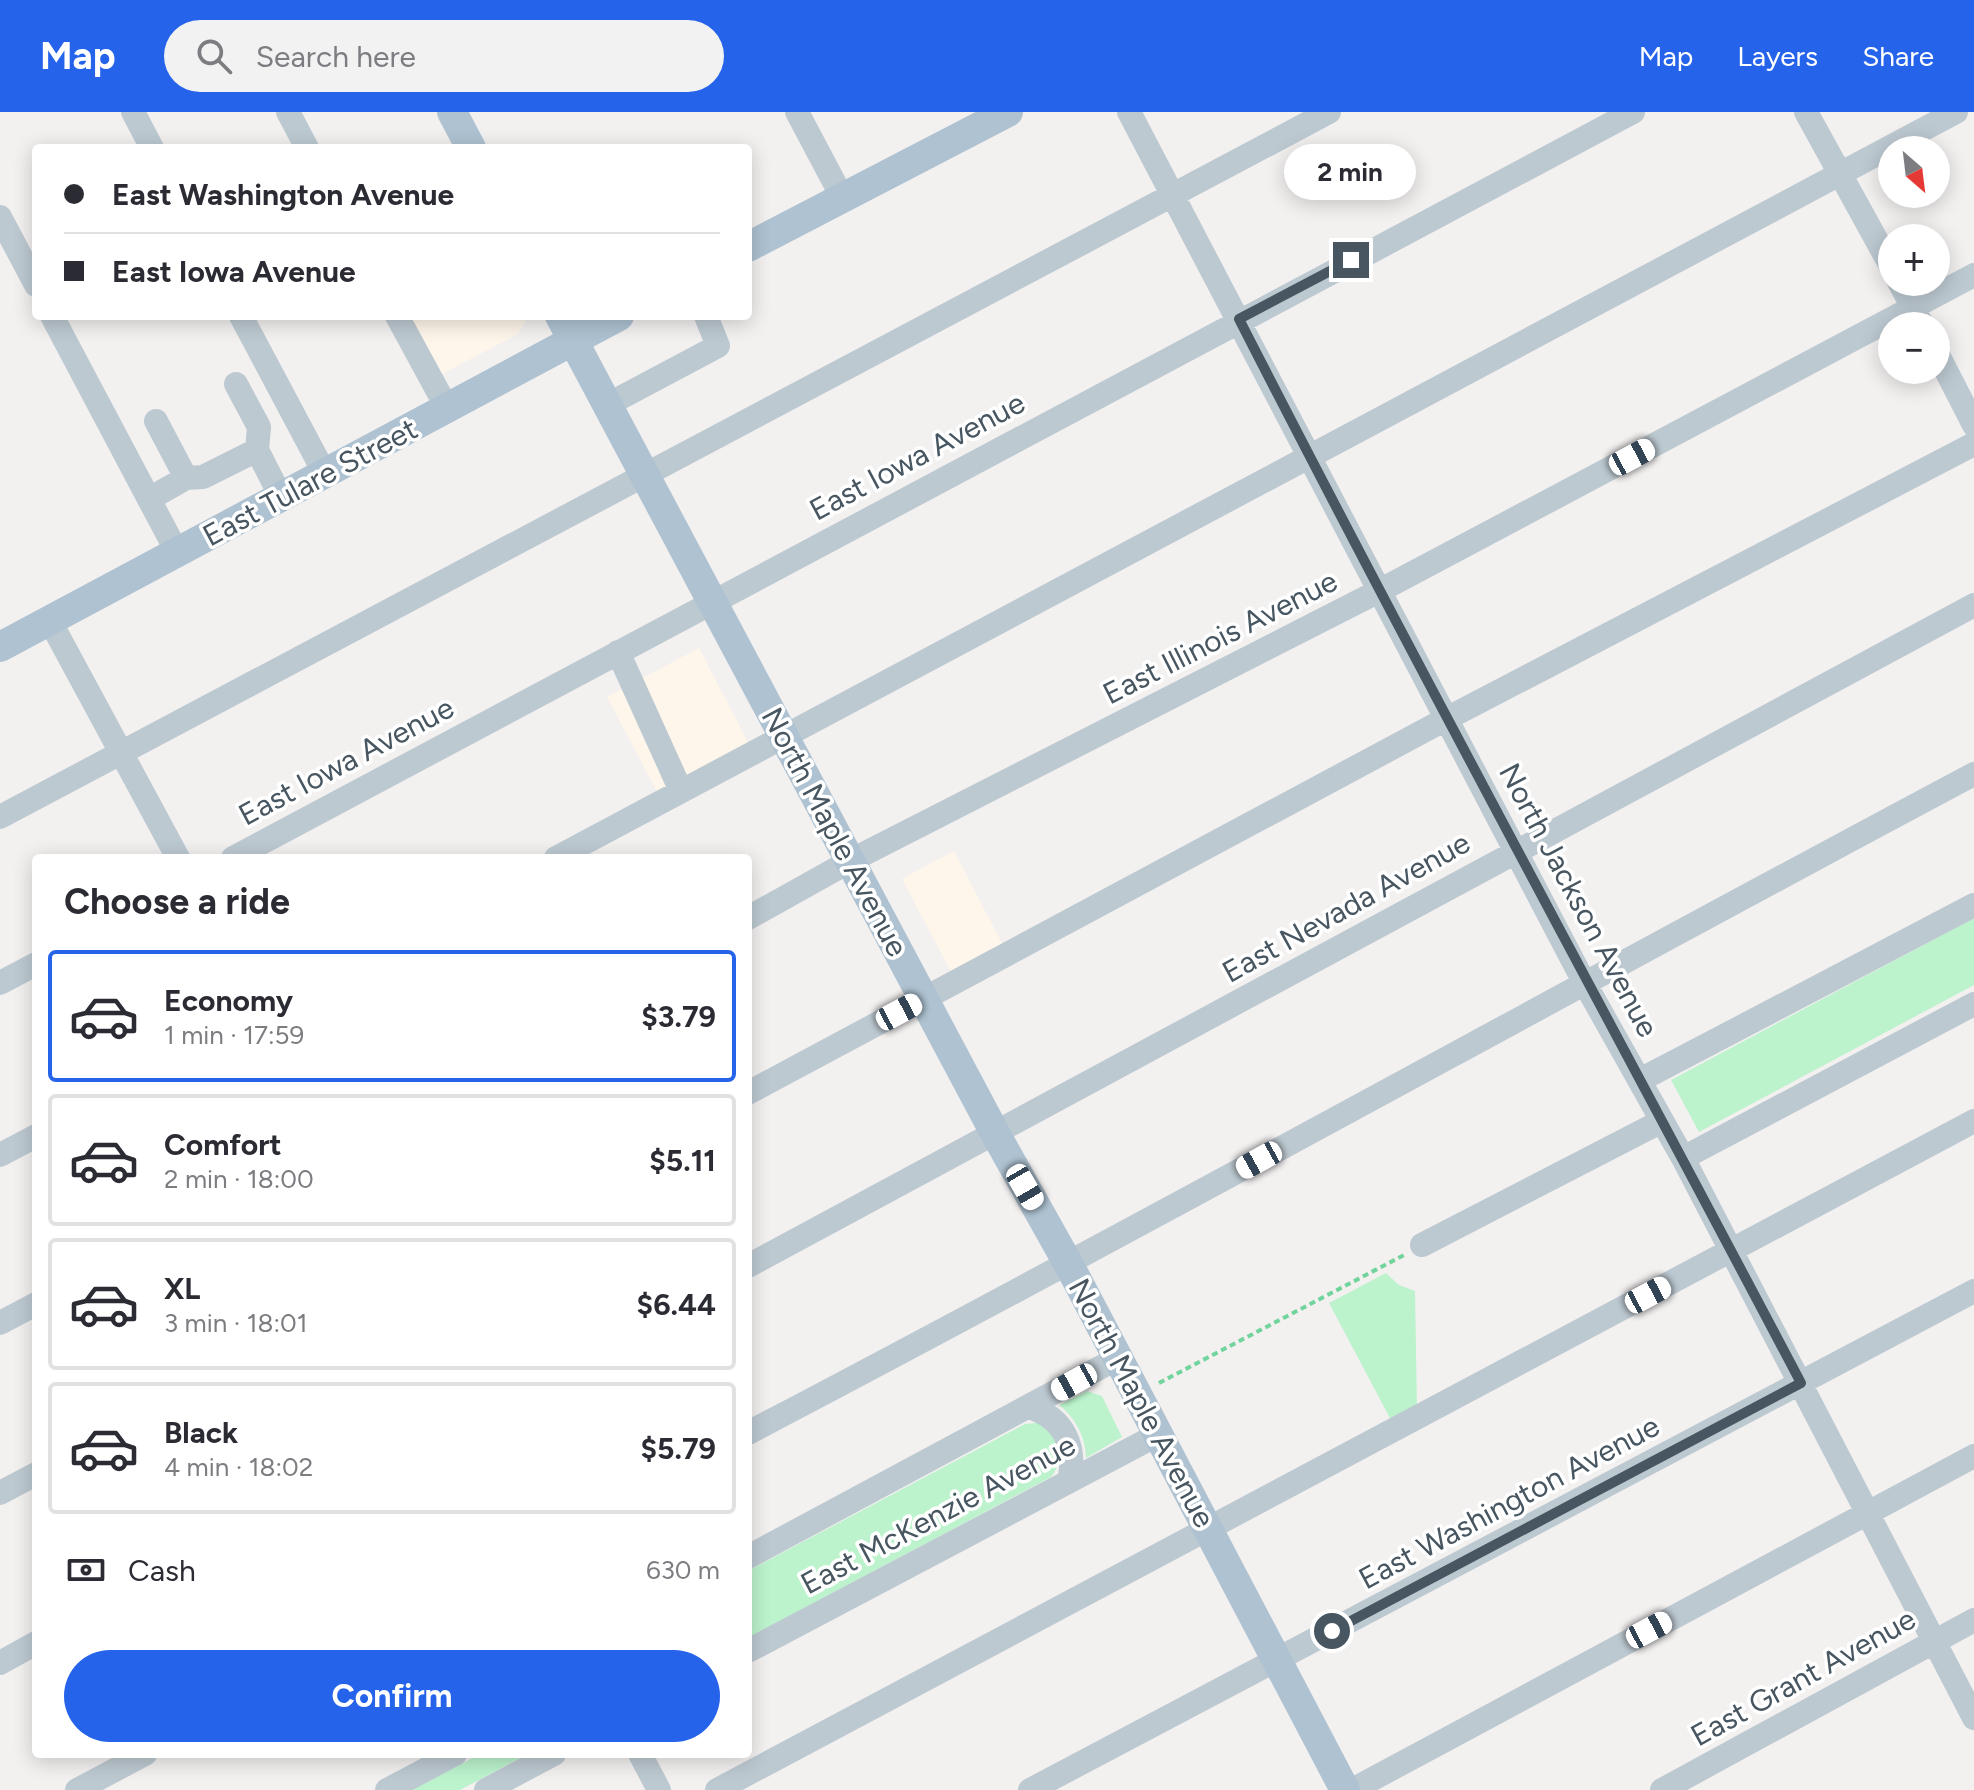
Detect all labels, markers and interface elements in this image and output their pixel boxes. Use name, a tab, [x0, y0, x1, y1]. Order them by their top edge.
search box	[164, 20, 724, 92]
text: Map	[40, 33, 116, 79]
icon: search	[192, 34, 236, 78]
text: Search here	[256, 38, 416, 75]
text: Map	[1639, 39, 1693, 73]
text: Layers	[1737, 39, 1818, 73]
text: Share	[1862, 39, 1934, 73]
north arrow	[1878, 136, 1950, 208]
map controls	[1878, 136, 1950, 384]
callout: 2 min	[1285, 144, 1417, 200]
text: 2 min	[1317, 156, 1383, 188]
text: East Washington Avenue	[112, 176, 454, 213]
button: +	[1878, 224, 1950, 296]
route end	[1333, 242, 1369, 278]
text: East Iowa Avenue	[112, 253, 356, 290]
button: −	[1878, 312, 1950, 384]
street label: East Iowa Avenue	[803, 384, 1031, 528]
street label: East Tulare Street	[196, 410, 424, 554]
car	[1605, 435, 1659, 479]
street label: East Illinois Avenue	[1097, 562, 1343, 712]
street label: East Iowa Avenue	[232, 689, 460, 833]
street label: North Maple Avenue	[754, 701, 916, 963]
street label: North Jackson Avenue	[1491, 757, 1667, 1043]
street label: East Nevada Avenue	[1216, 824, 1476, 990]
text: Choose a ride	[64, 880, 290, 923]
icon: car	[68, 980, 140, 1052]
text: Economy	[164, 982, 293, 1019]
car	[872, 990, 926, 1034]
text: $3.79	[641, 998, 716, 1035]
text: 1 min · 17:59	[164, 1019, 304, 1051]
icon: car	[68, 1124, 140, 1196]
text: Comfort	[164, 1126, 282, 1163]
car	[1232, 1138, 1286, 1182]
text: $5.11	[649, 1142, 716, 1179]
car	[1003, 1160, 1047, 1214]
text: 2 min · 18:00	[164, 1163, 314, 1195]
icon: car	[68, 1268, 140, 1340]
text: XL	[164, 1270, 200, 1307]
street label: North Maple Avenue	[1061, 1272, 1223, 1534]
car	[1621, 1273, 1675, 1317]
text: $6.44	[637, 1286, 716, 1323]
text: 3 min · 18:01	[164, 1307, 307, 1339]
car	[1047, 1360, 1101, 1404]
street label: East Washington Avenue	[1352, 1407, 1666, 1597]
icon: car	[68, 1412, 140, 1484]
text: Black	[164, 1414, 238, 1451]
street label: East McKenzie Avenue	[794, 1426, 1082, 1602]
text: $5.79	[640, 1430, 716, 1467]
text: 4 min · 18:02	[164, 1451, 313, 1483]
icon: cash	[64, 1548, 108, 1592]
text: Cash	[128, 1552, 196, 1589]
text: 630 m	[646, 1554, 720, 1586]
street label: East Grant Avenue	[1684, 1600, 1922, 1754]
car	[1622, 1608, 1676, 1652]
route start	[1314, 1613, 1350, 1649]
button: Confirm	[64, 1650, 720, 1742]

